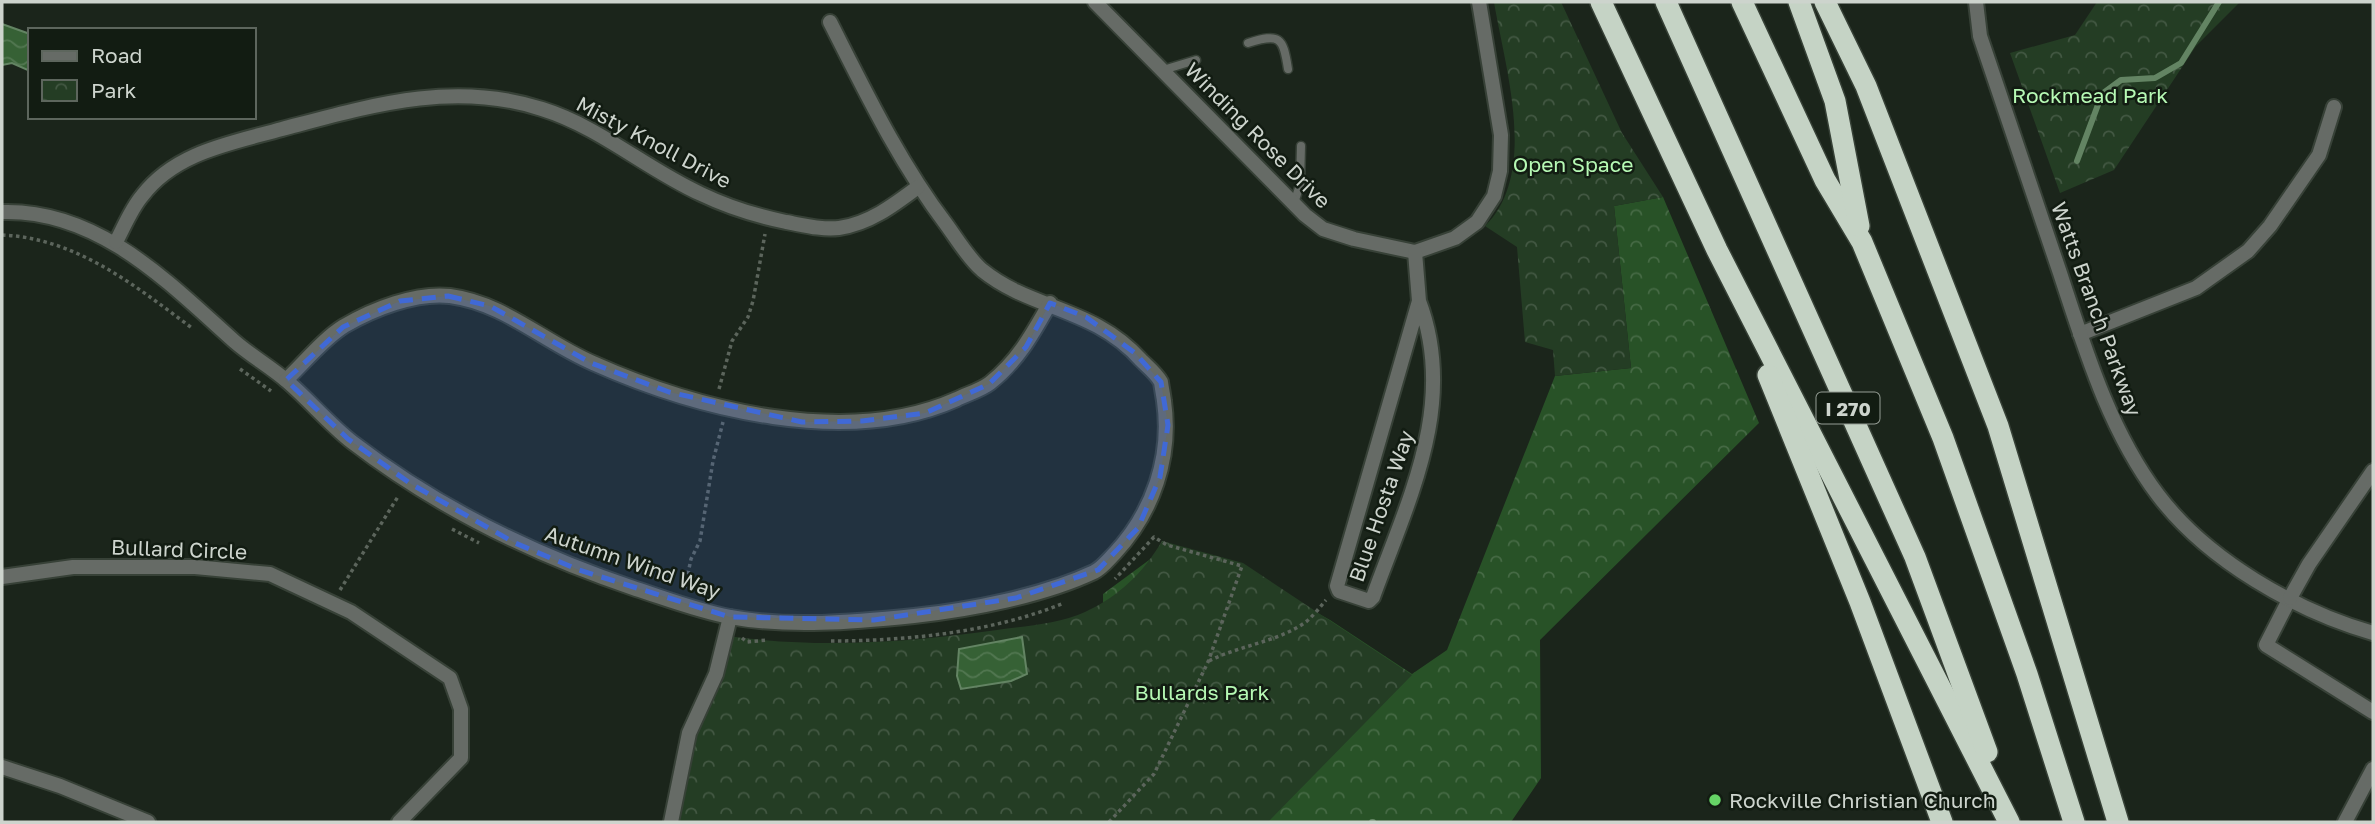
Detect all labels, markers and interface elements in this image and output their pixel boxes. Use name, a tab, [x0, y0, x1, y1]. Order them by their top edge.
legend	[28, 28, 256, 119]
text: Road	[91, 42, 142, 68]
street label: Winding Rose Drive	[1180, 57, 1336, 213]
text: Park	[91, 77, 137, 103]
park label: Rockmead Park	[2012, 82, 2168, 108]
street label: Misty Knoll Drive	[572, 90, 736, 194]
park label: Open Space	[1513, 151, 1633, 177]
street label: Watts Branch Parkway	[2046, 198, 2148, 420]
road number: I 270	[1816, 392, 1880, 424]
street label: Blue Hosta Way	[1343, 427, 1419, 585]
street label: Autumn Wind Way	[542, 520, 724, 604]
street label: Bullard Circle	[110, 534, 248, 564]
park label: Bullards Park	[1135, 679, 1270, 705]
place label: Rockville Christian Church	[1729, 787, 1996, 813]
marker: Rockville Christian Church	[1707, 792, 1723, 808]

